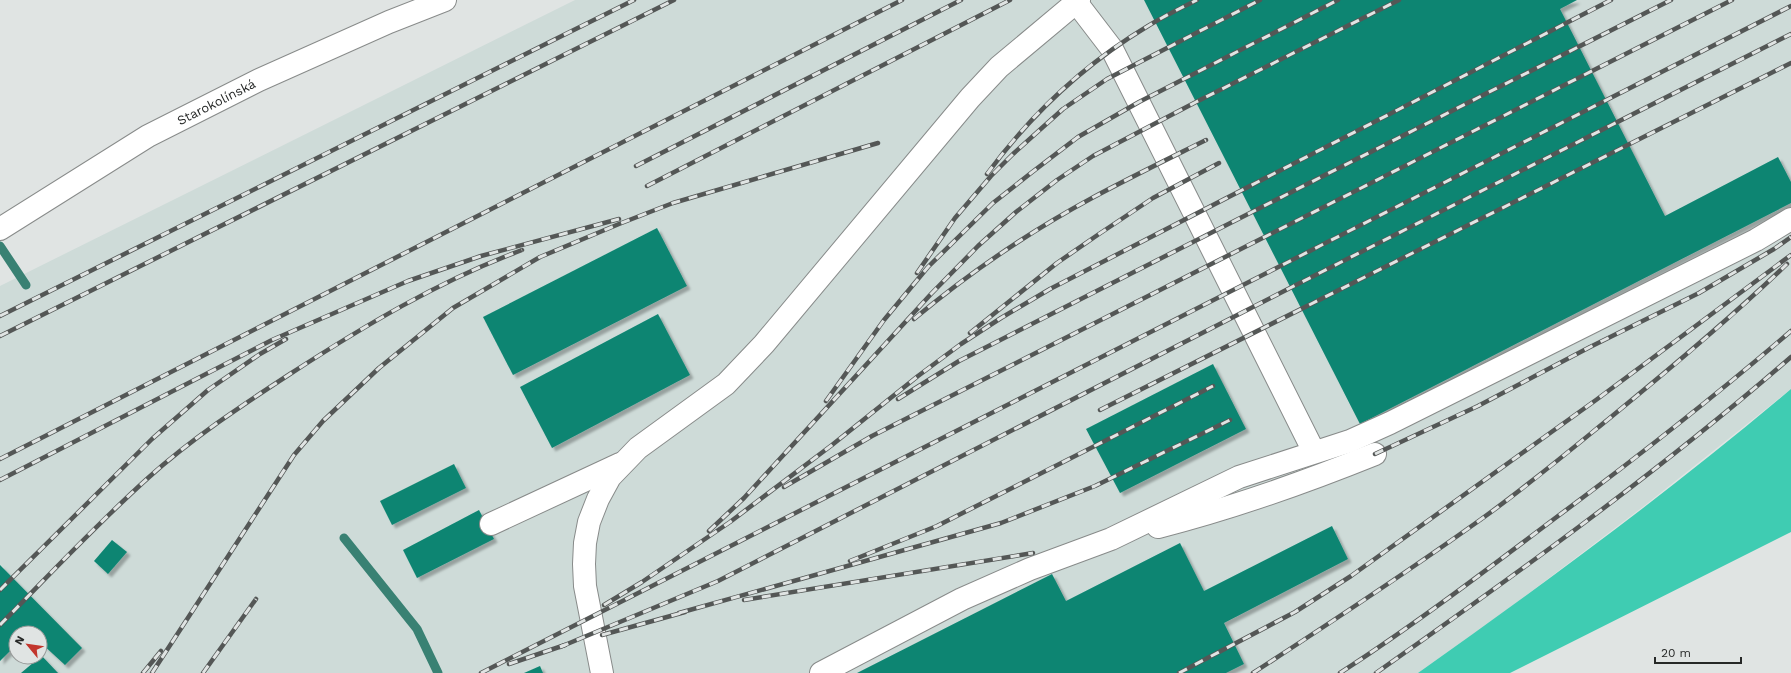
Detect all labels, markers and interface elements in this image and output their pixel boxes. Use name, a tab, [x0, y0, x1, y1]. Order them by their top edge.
street label: Starokolínská	[174, 76, 259, 128]
north arrow	[8, 625, 48, 665]
text: N	[12, 634, 27, 647]
scale bar	[1655, 639, 1741, 665]
text: 20 m	[1661, 646, 1691, 660]

